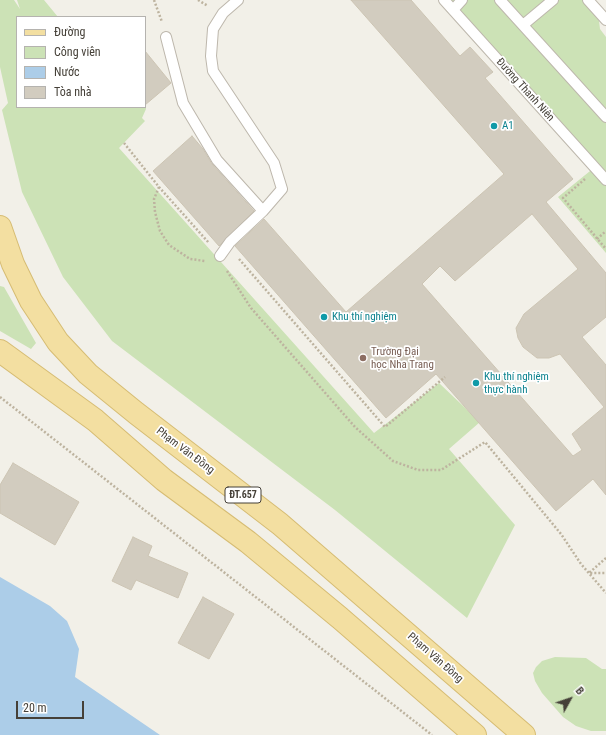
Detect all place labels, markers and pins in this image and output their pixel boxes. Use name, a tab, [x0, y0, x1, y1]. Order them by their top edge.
place label: A1	[502, 119, 514, 133]
marker: A1	[489, 121, 499, 131]
place label: Khu thí nghiệm	[332, 310, 397, 324]
marker: Khu thí nghiệm	[319, 312, 329, 322]
place label: Trường Đại học Nha Trang	[371, 345, 434, 371]
marker: Trường Đại học Nha Trang	[358, 353, 368, 363]
place label: Khu thí nghiệm thực hành	[484, 370, 549, 396]
marker: Khu thí nghiệm thực hành	[471, 378, 481, 388]

